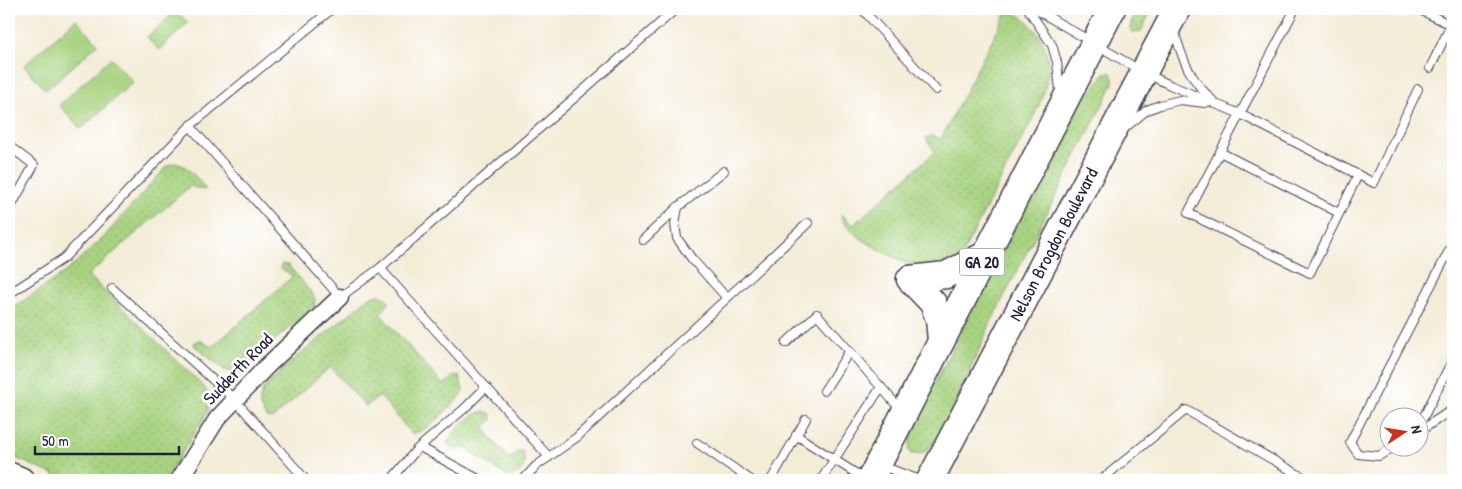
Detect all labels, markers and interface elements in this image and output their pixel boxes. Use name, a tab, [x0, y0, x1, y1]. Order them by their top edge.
street label: Nelson Brogdon Boulevard	[1003, 163, 1104, 325]
road number: GA 20	[960, 248, 1004, 276]
street label: Sudderth Road	[197, 327, 278, 410]
north arrow	[1380, 406, 1430, 456]
scale bar	[35, 424, 179, 456]
text: N	[1407, 424, 1427, 435]
text: 50 m	[42, 430, 69, 451]

